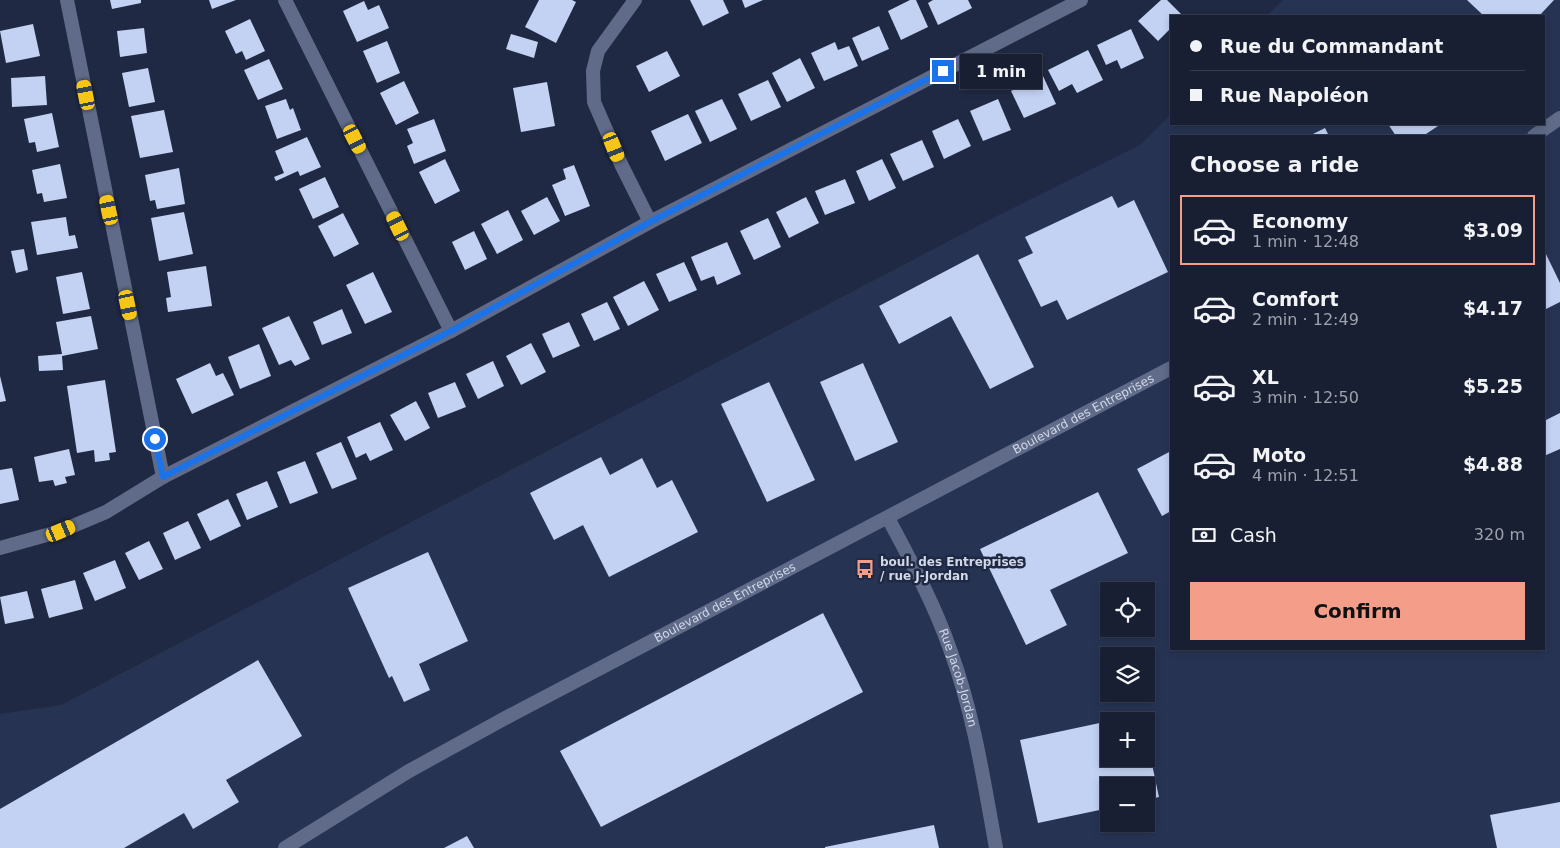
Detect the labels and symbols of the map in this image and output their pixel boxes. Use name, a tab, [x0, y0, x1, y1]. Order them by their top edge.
callout: 1 min	[960, 54, 1043, 88]
route end	[932, 60, 954, 82]
car	[75, 79, 96, 111]
car	[341, 122, 368, 156]
car	[601, 130, 626, 164]
car	[98, 194, 119, 226]
car	[384, 209, 411, 243]
car	[117, 289, 138, 321]
street label: Boulevard des Entreprises	[1010, 371, 1156, 457]
route start	[144, 428, 166, 450]
car	[44, 518, 77, 544]
place label: boul. des Entreprises / rue J-Jordan	[880, 555, 1024, 583]
bus stop icon: boul. des Entreprises / rue J-Jordan	[854, 558, 876, 580]
street label: Boulevard des Entreprises	[652, 560, 798, 645]
street label: Rue Jacob-Jordan	[936, 627, 980, 728]

